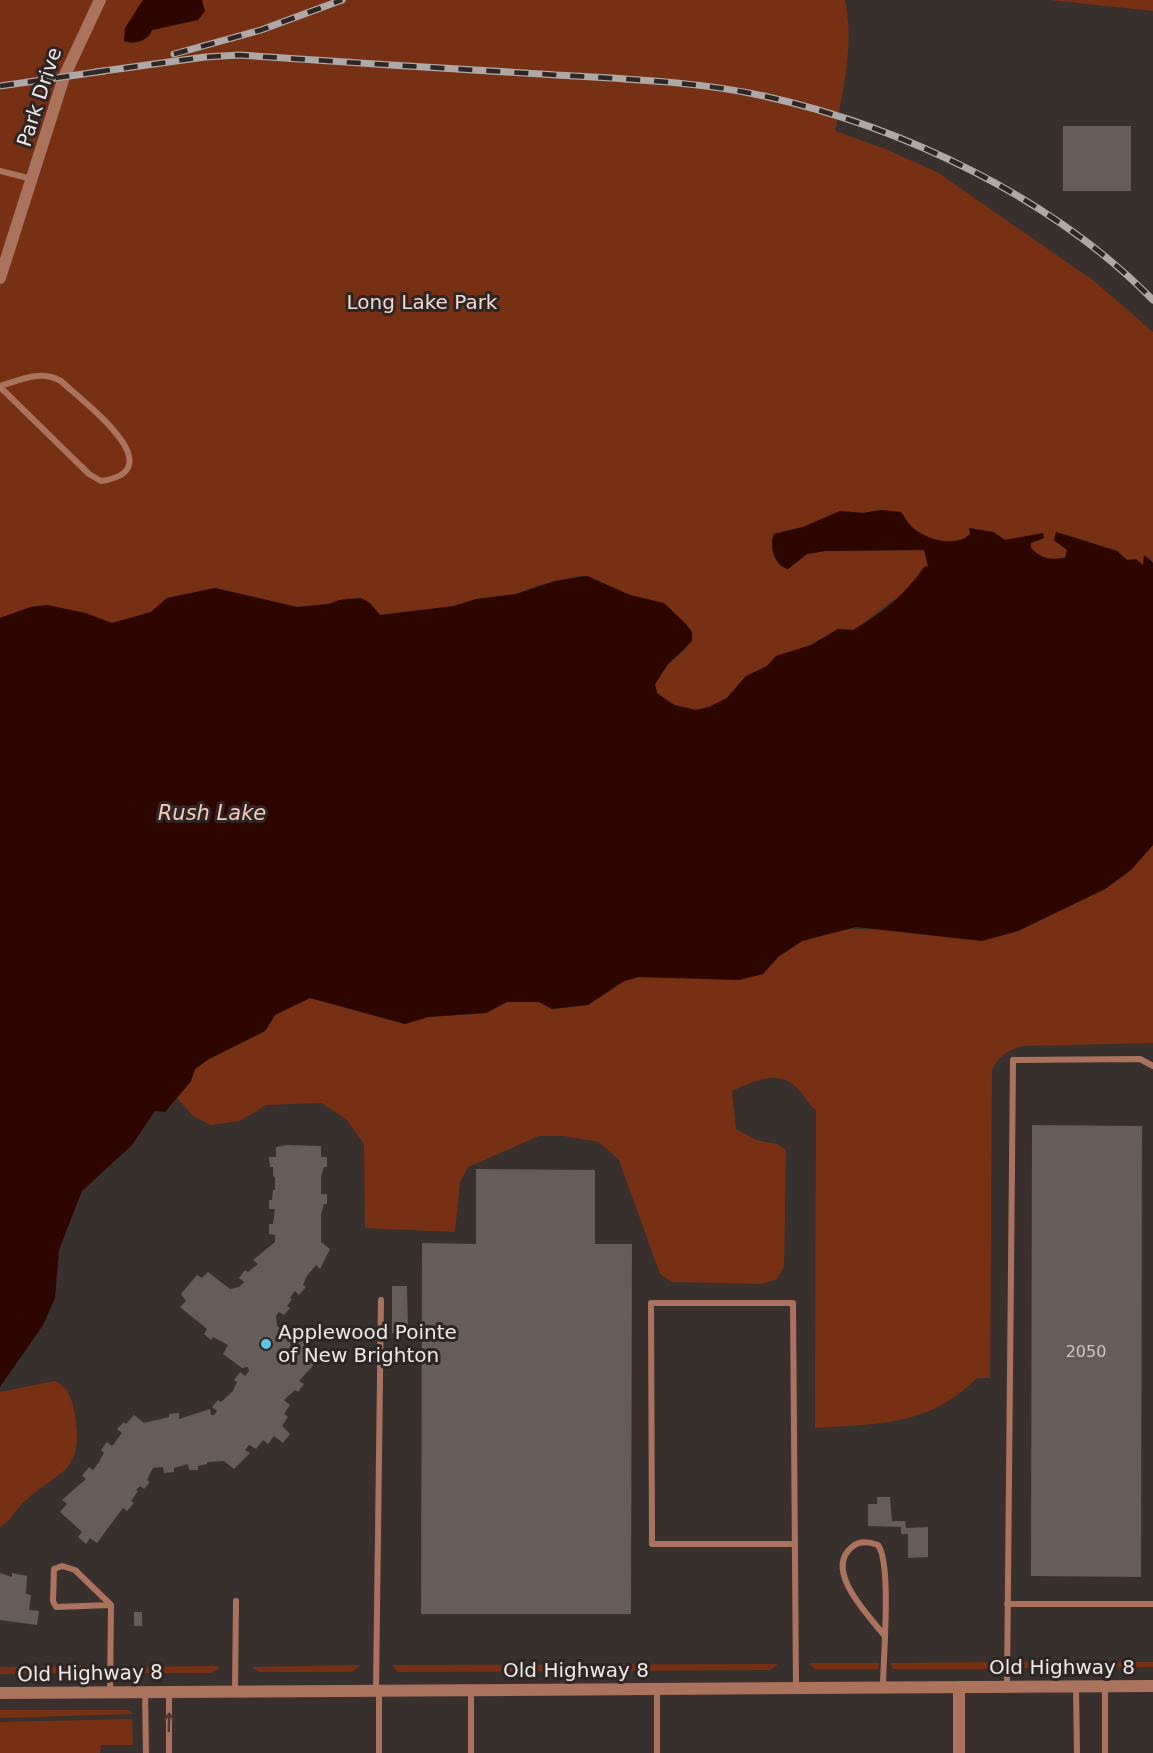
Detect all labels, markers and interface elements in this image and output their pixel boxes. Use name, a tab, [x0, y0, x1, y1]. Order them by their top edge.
street label: Park Drive	[12, 44, 66, 150]
park label: Long Lake Park	[347, 290, 498, 314]
water label: Rush Lake	[158, 801, 266, 825]
place label: Applewood Pointe of New Brighton	[278, 1320, 457, 1367]
marker: Applewood Pointe of New Brighton	[259, 1337, 273, 1351]
house number: 2050	[1066, 1342, 1106, 1361]
street label: Old Highway 8	[989, 1655, 1135, 1679]
street label: Old Highway 8	[503, 1658, 649, 1682]
street label: Old Highway 8	[17, 1660, 163, 1686]
one-way arrow	[163, 1713, 175, 1733]

